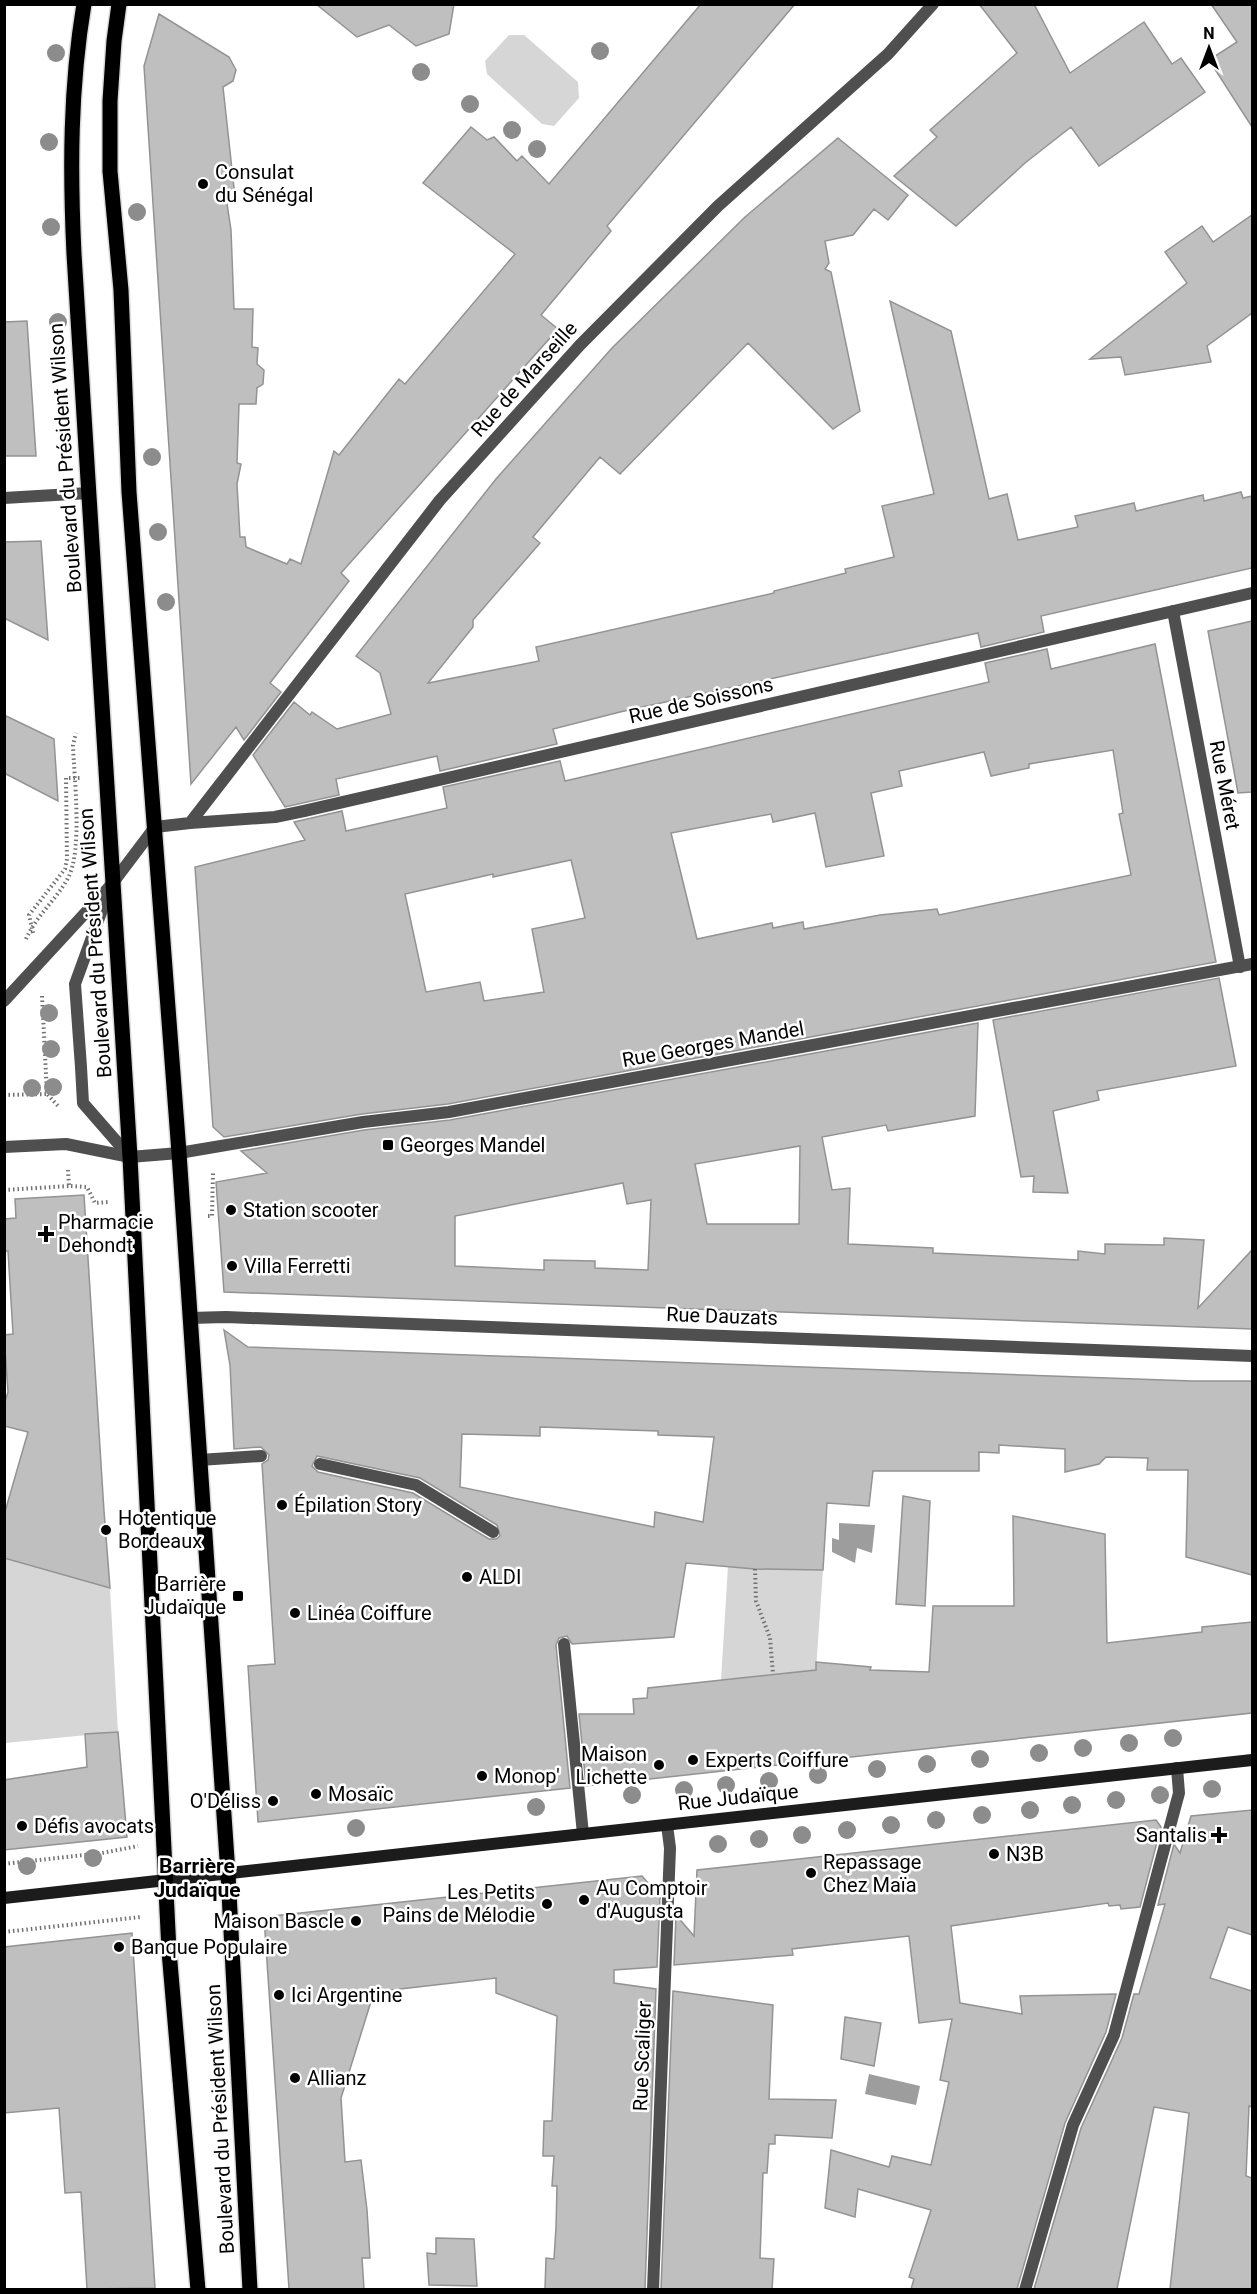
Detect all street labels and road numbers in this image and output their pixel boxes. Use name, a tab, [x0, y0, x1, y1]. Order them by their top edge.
street label: Rue de Marseille	[466, 316, 582, 442]
street label: Boulevard du Président Wilson	[44, 322, 86, 594]
street label: Rue de Soissons	[627, 672, 775, 728]
street label: Rue Méret	[1205, 738, 1245, 832]
street label: Boulevard du Président Wilson	[74, 807, 116, 1079]
street label: Rue Georges Mandel	[620, 1016, 806, 1072]
street label: Rue Dauzats	[666, 1302, 778, 1330]
street label: Rue Judaïque	[677, 1779, 799, 1815]
street label: Boulevard du Président Wilson	[201, 1983, 239, 2255]
street label: Rue Scaliger	[628, 2000, 656, 2112]

